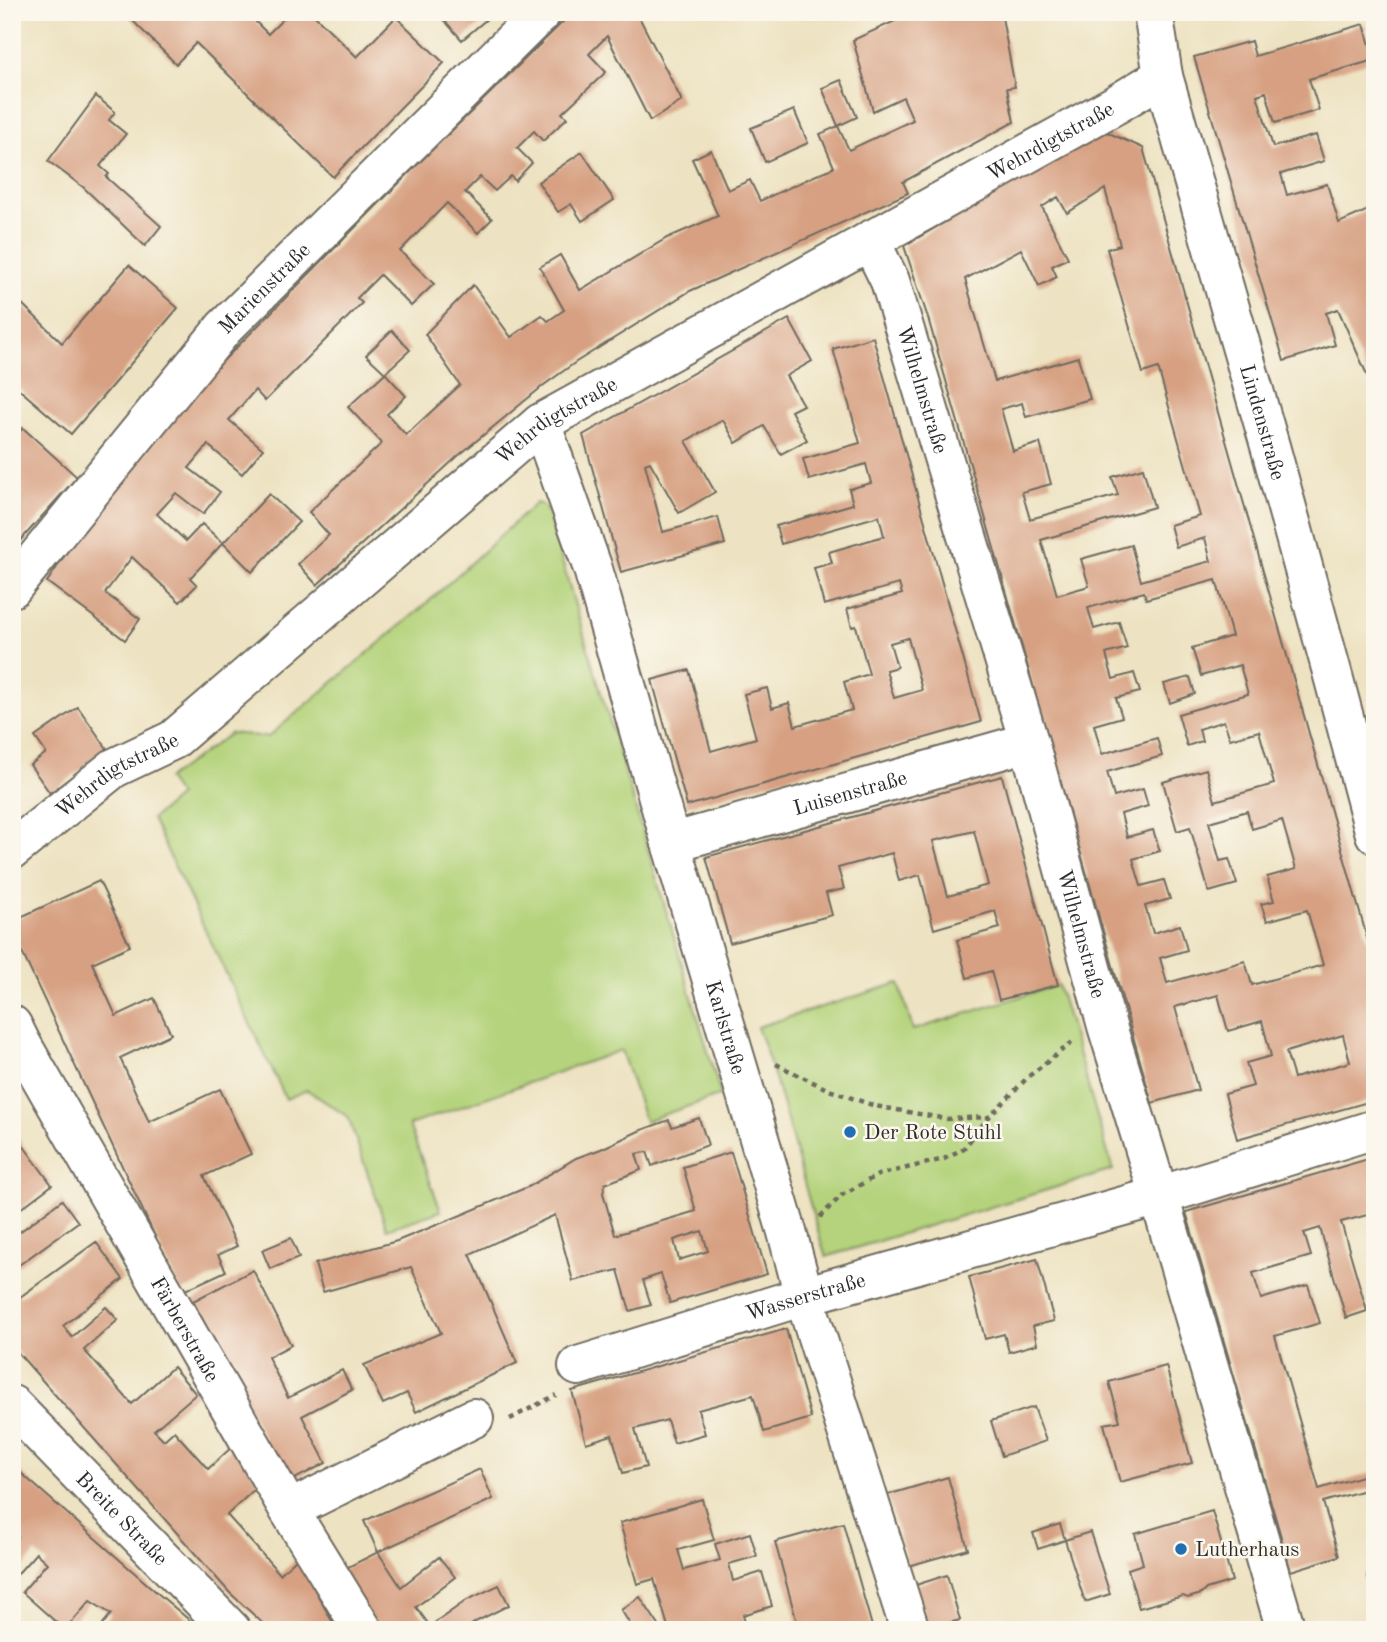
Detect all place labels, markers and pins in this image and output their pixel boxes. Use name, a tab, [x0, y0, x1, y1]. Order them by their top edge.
place label: Der Rote Stuhl	[864, 1123, 1002, 1144]
marker: Der Rote Stuhl	[842, 1124, 858, 1140]
place label: Lutherhaus	[1195, 1540, 1299, 1561]
marker: Lutherhaus	[1173, 1541, 1189, 1557]

